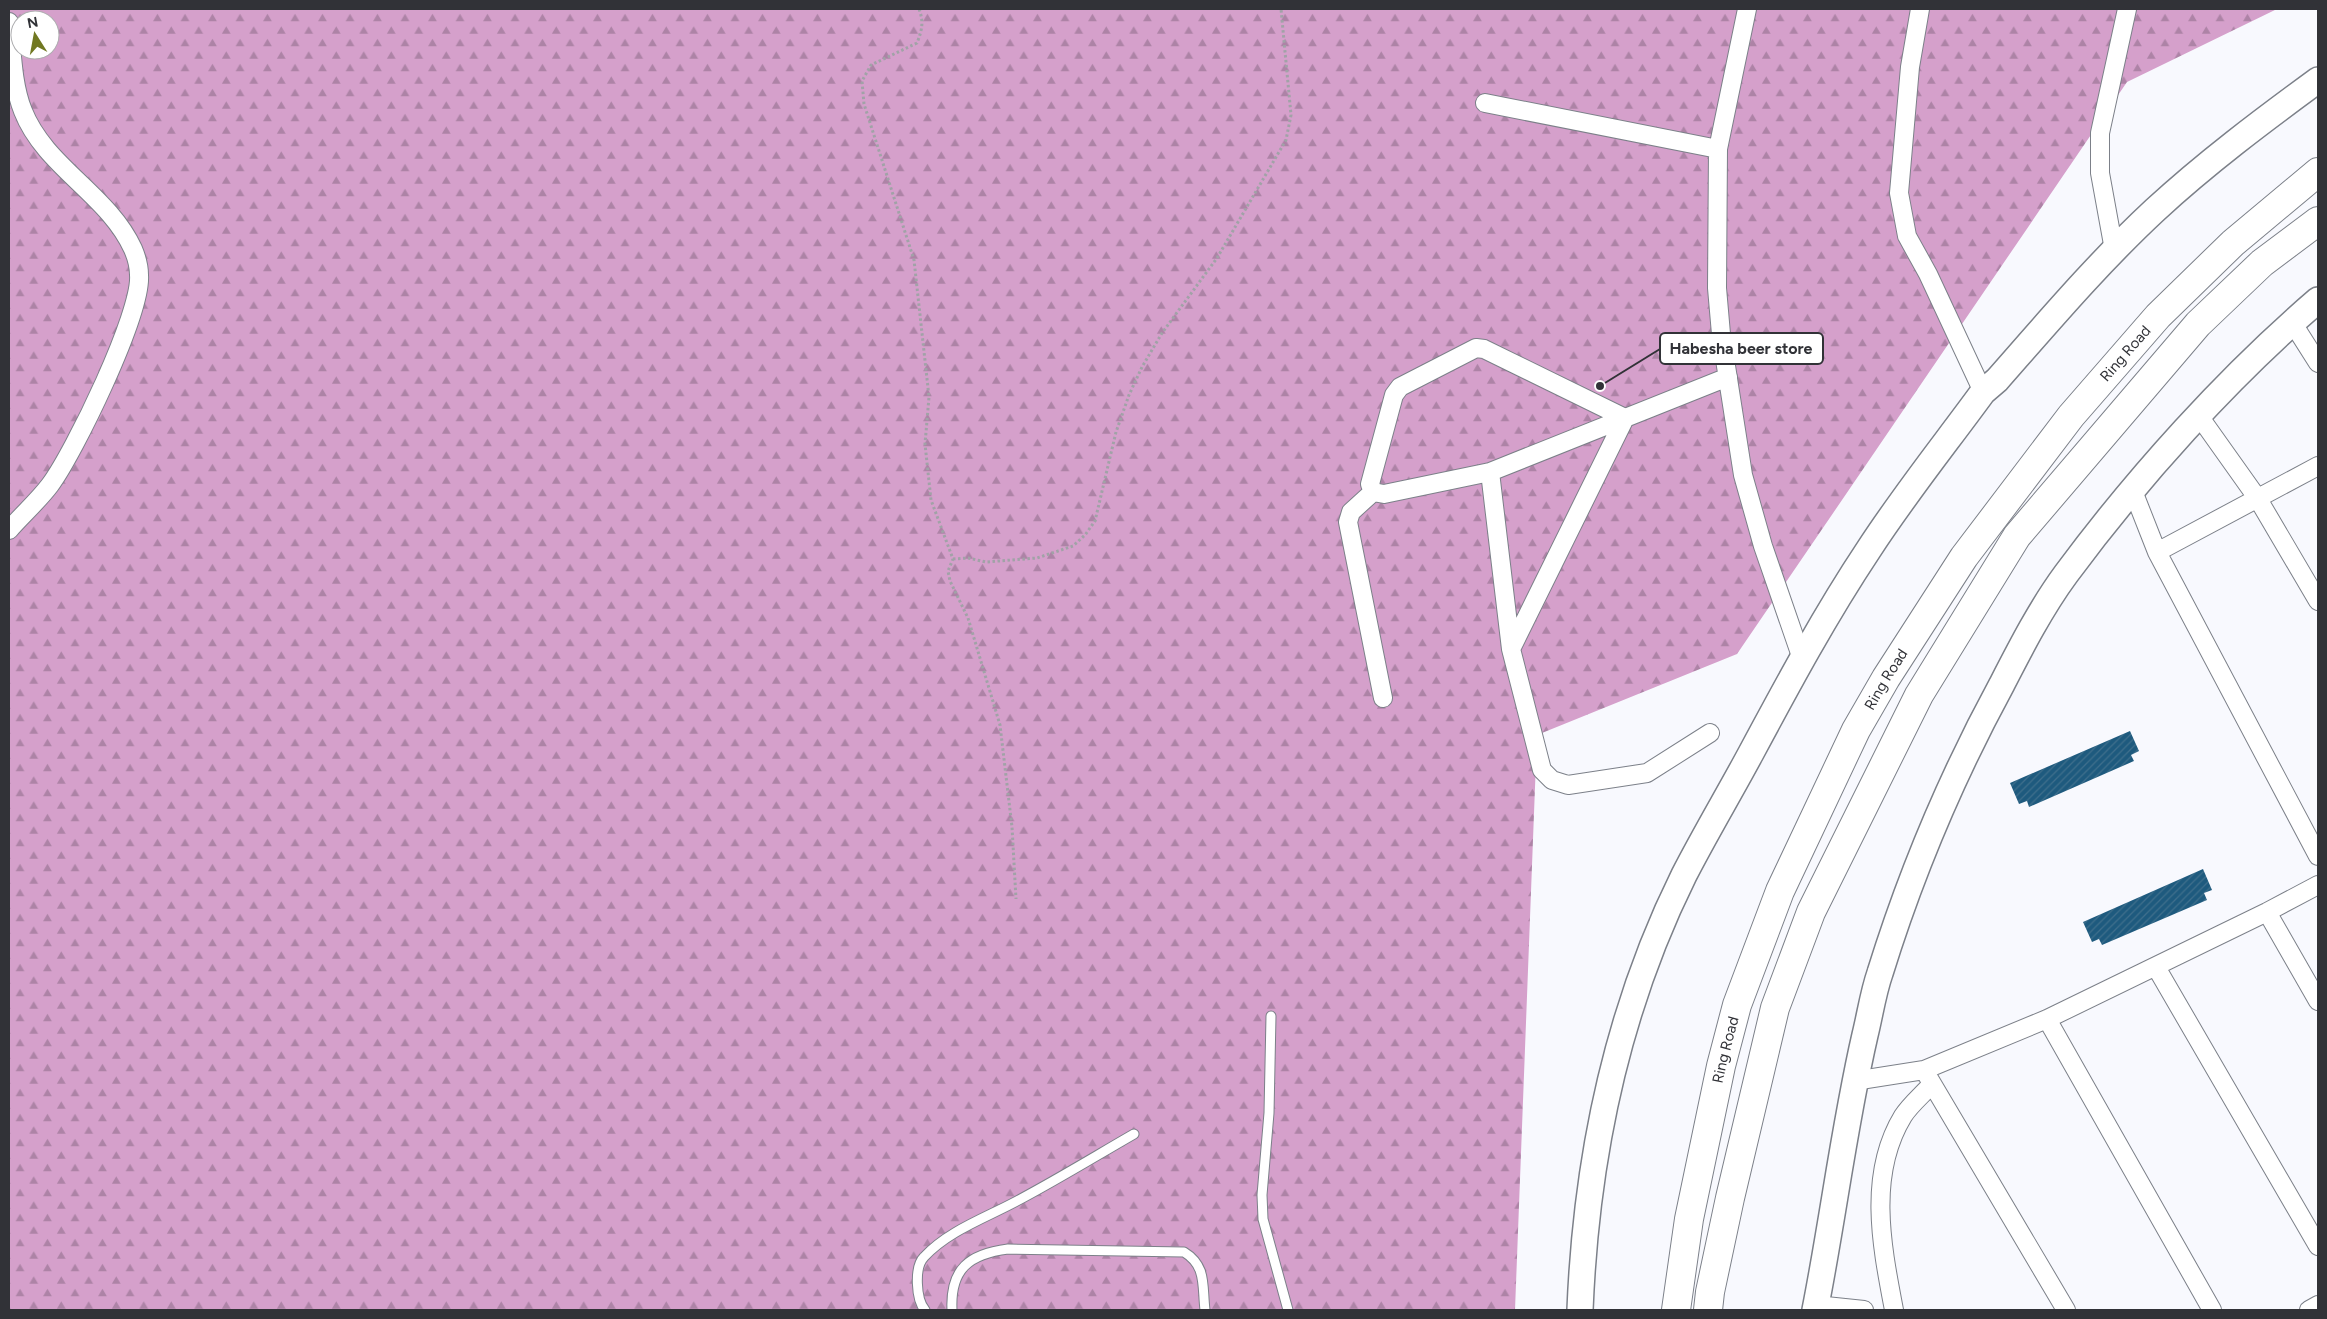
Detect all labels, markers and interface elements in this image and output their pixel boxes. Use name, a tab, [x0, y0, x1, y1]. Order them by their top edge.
north arrow	[10, 10, 60, 60]
text: N	[26, 13, 40, 32]
street label: Ring Road	[2096, 322, 2155, 385]
callout: Habesha beer store	[1660, 333, 1823, 364]
text: Habesha beer store	[1670, 339, 1813, 358]
street label: Ring Road	[1861, 645, 1911, 713]
street label: Ring Road	[1709, 1014, 1743, 1085]

